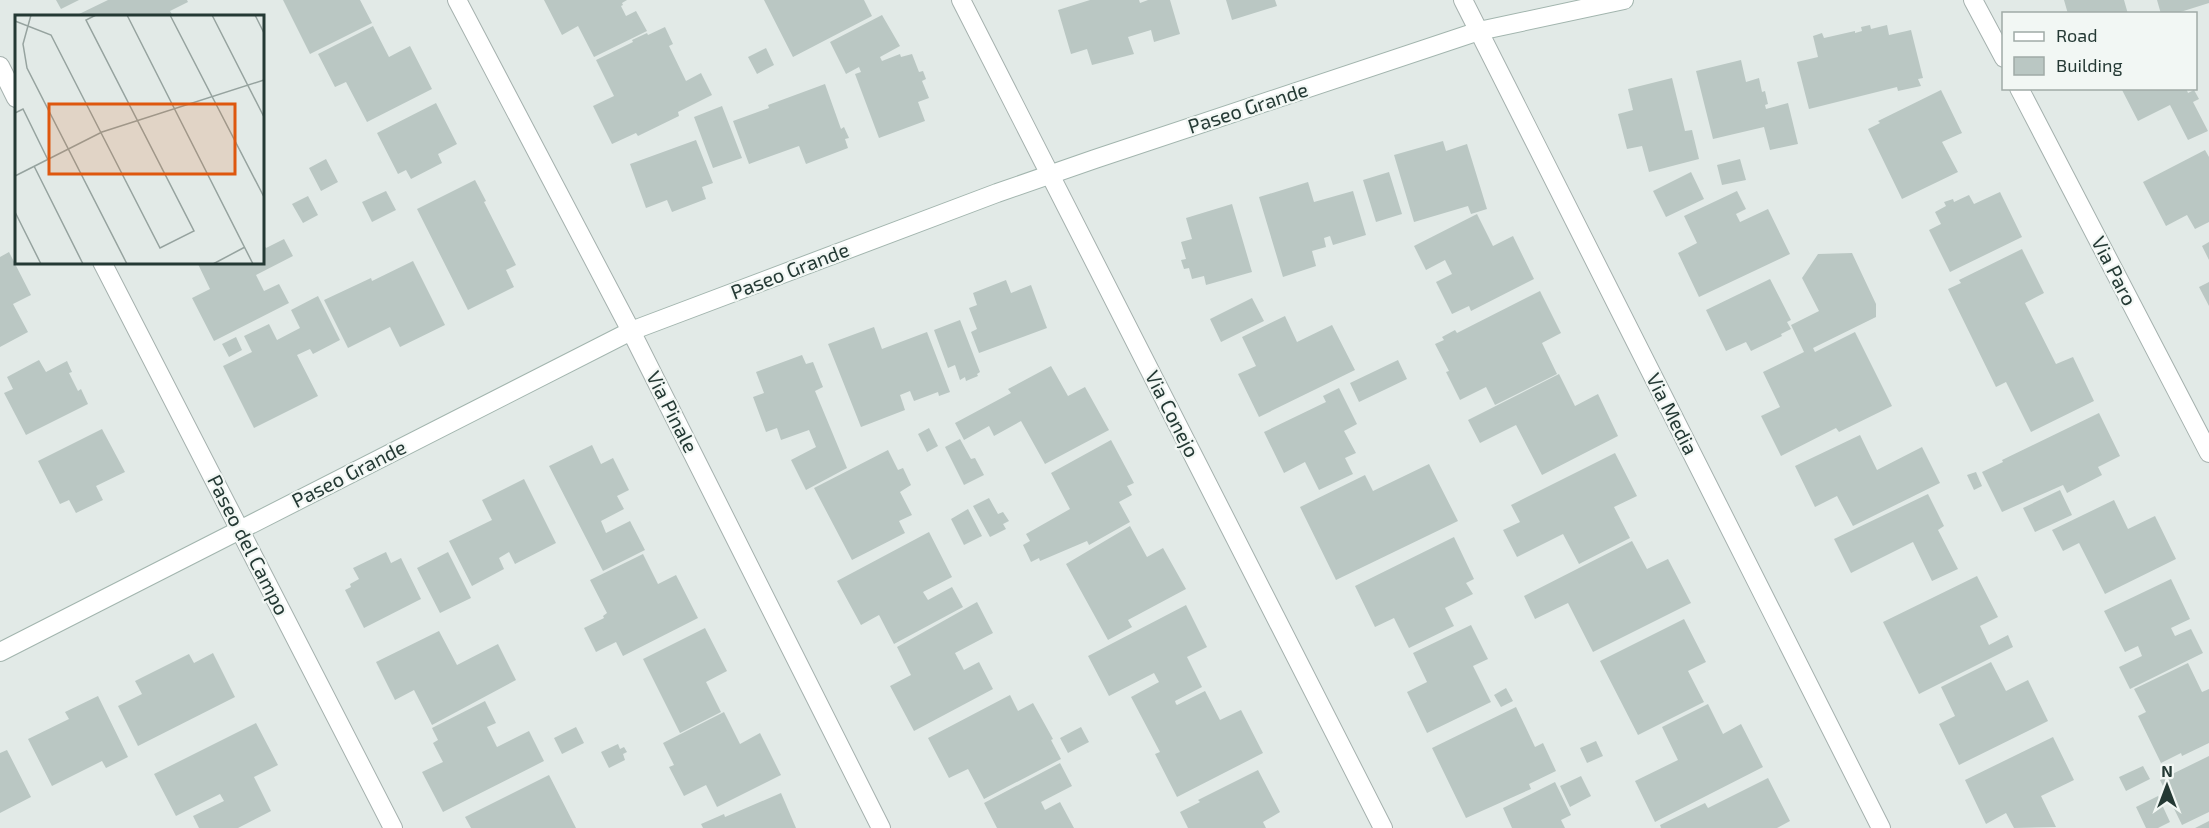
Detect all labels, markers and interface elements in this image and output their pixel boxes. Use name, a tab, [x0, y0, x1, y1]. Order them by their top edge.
legend	[2002, 12, 2197, 90]
inset map	[15, 15, 264, 264]
text: Road	[2056, 24, 2097, 46]
text: Building	[2056, 54, 2123, 76]
street label: Paseo Grande	[1185, 76, 1311, 138]
street label: Via Paro	[2087, 232, 2142, 309]
street label: Paseo Grande	[727, 236, 852, 304]
street label: Via Conejo	[1141, 366, 1205, 461]
street label: Via Pinale	[642, 367, 704, 456]
street label: Via Media	[1642, 369, 1704, 458]
street label: Paseo Grande	[287, 434, 410, 512]
street label: Paseo del Campo	[203, 470, 295, 619]
north arrow	[2137, 756, 2197, 816]
text: N	[2161, 761, 2173, 780]

